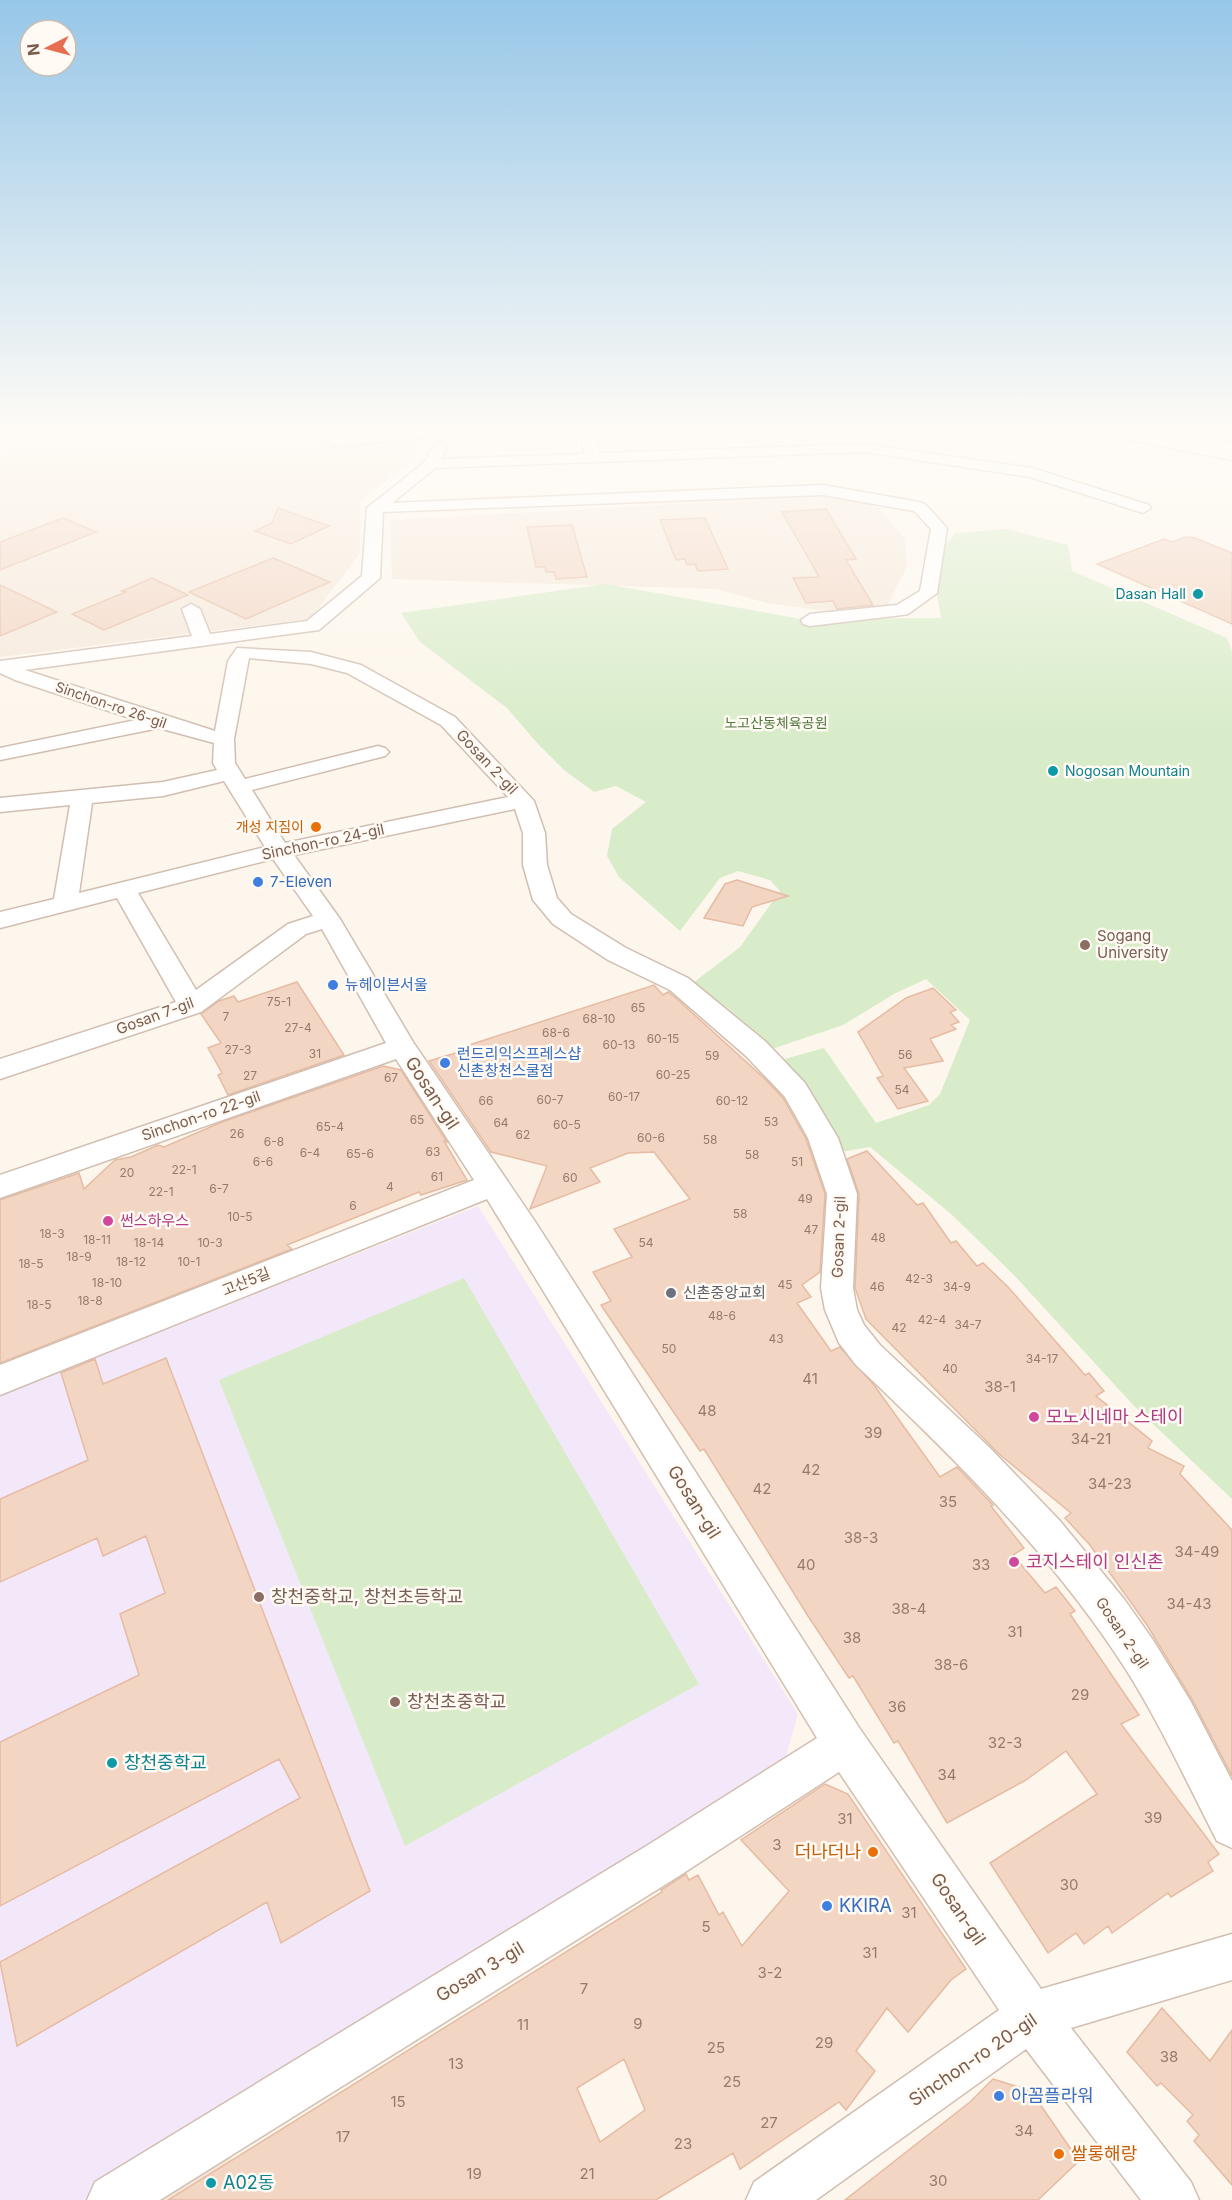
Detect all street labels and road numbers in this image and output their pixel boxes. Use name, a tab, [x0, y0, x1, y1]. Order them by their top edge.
street label: Sinchon-ro 26-gil	[53, 678, 169, 732]
street label: Gosan 2-gil	[452, 725, 522, 798]
street label: Sinchon-ro 24-gil	[260, 819, 386, 864]
street label: Gosan 7-gil	[113, 993, 196, 1038]
street label: Gosan-gil	[401, 1052, 464, 1133]
street label: Sinchon-ro 22-gil	[139, 1086, 263, 1145]
street label: Gosan 2-gil	[828, 1196, 849, 1278]
street label: 고산5길	[219, 1263, 273, 1300]
street label: Gosan-gil	[664, 1461, 725, 1542]
street label: Gosan 2-gil	[1092, 1593, 1153, 1672]
street label: Gosan-gil	[927, 1869, 990, 1949]
street label: Gosan 3-gil	[432, 1937, 527, 2006]
street label: Sinchon-ro 20-gil	[905, 2009, 1041, 2110]

